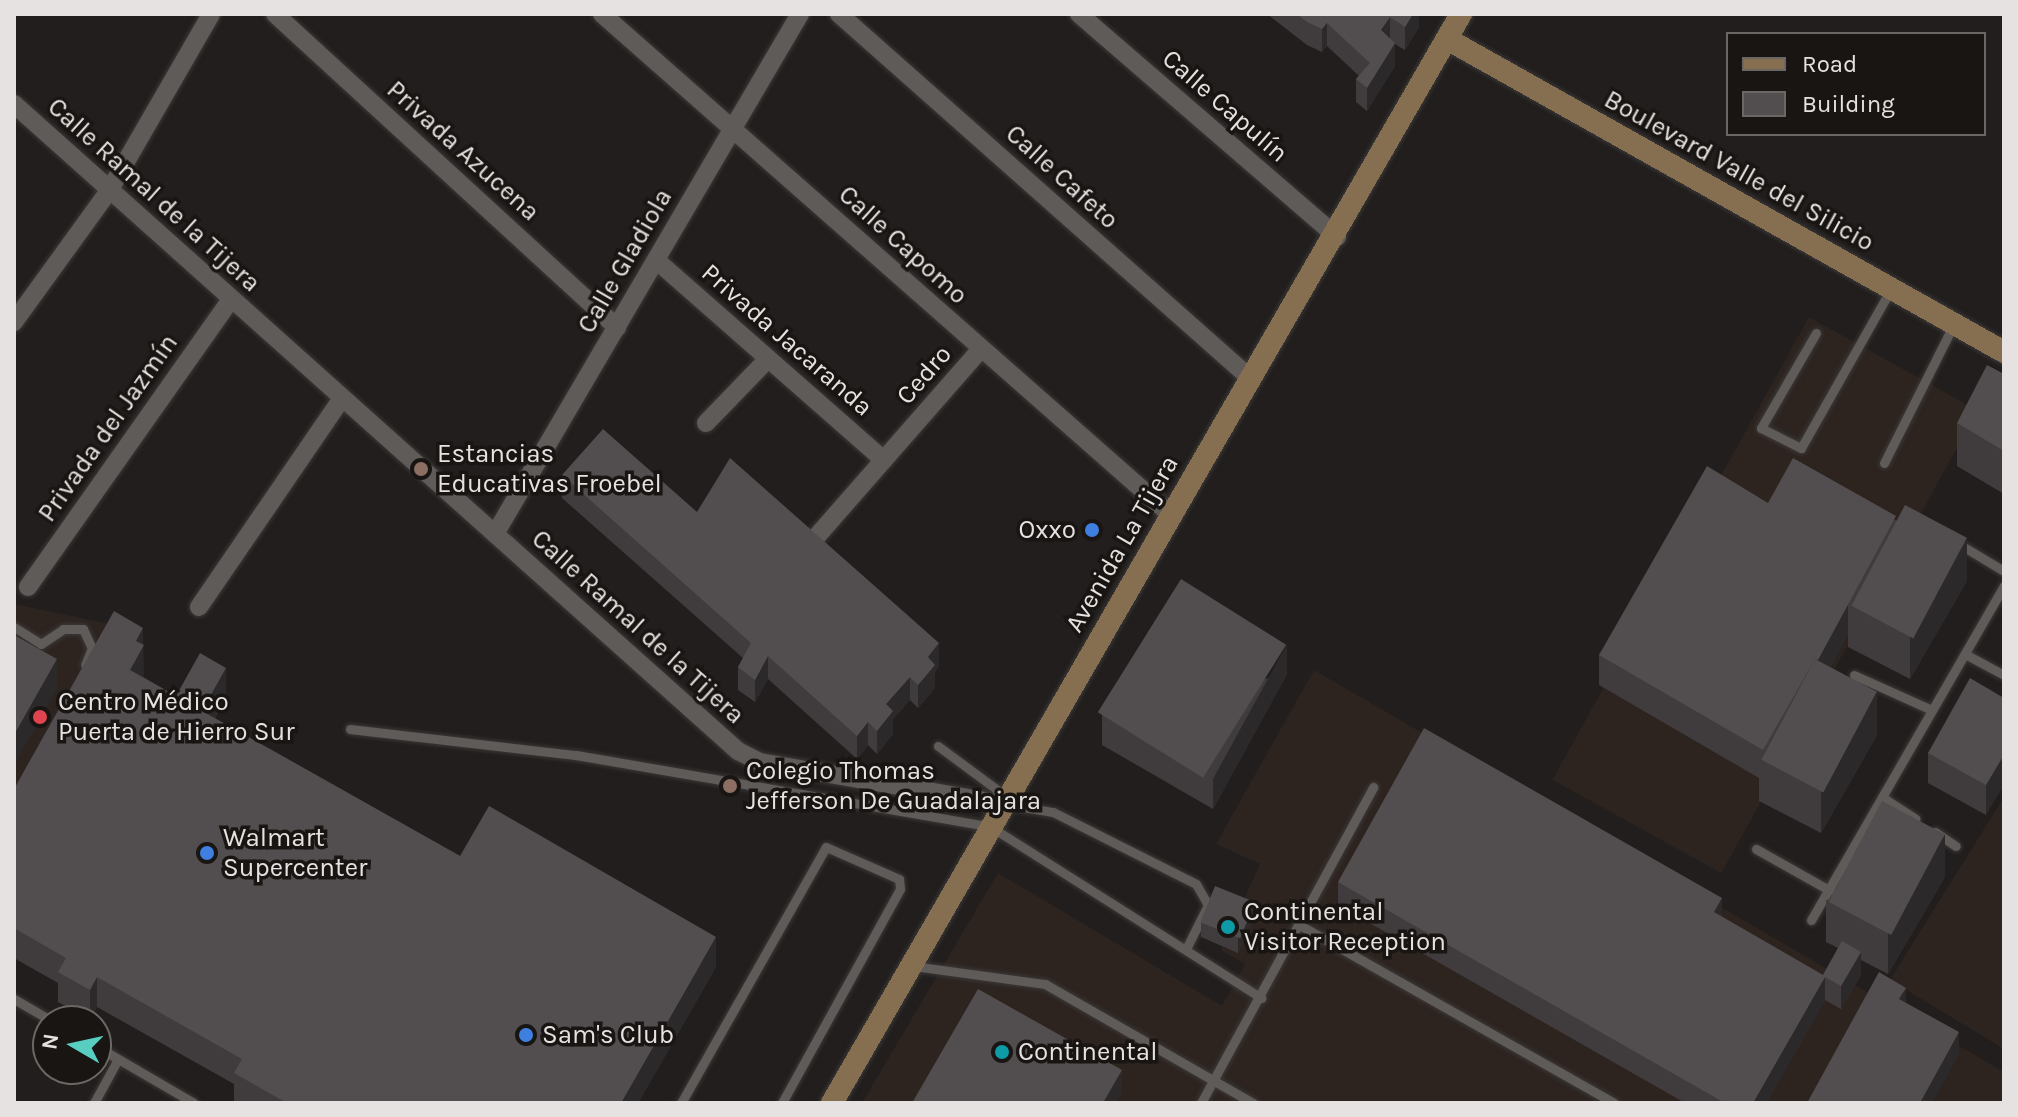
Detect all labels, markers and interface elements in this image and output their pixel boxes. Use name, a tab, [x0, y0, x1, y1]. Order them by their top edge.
legend	[1726, 32, 1986, 136]
street label: Calle Capulín	[1156, 43, 1294, 169]
text: Road	[1802, 50, 1857, 78]
street label: Privada Azucena	[380, 74, 546, 228]
street label: Boulevard Valle del Silicio	[1599, 84, 1879, 258]
text: Building	[1802, 90, 1895, 118]
street label: Calle Ramal de la Tijera	[41, 91, 267, 299]
street label: Calle Cafeto	[999, 118, 1125, 236]
street label: Calle Capomo	[832, 179, 974, 311]
street label: Calle Gladiola	[571, 183, 679, 339]
street label: Privada Jacaranda	[695, 257, 879, 423]
street label: Privada del Jazmín	[32, 328, 184, 528]
street label: Cedro	[890, 339, 958, 411]
place label: Estancias Educativas Froebel	[437, 438, 662, 500]
street label: Avenida La Tijera	[1059, 450, 1185, 638]
marker: Estancias Educativas Froebel	[412, 460, 430, 478]
place label: Oxxo	[1018, 514, 1076, 546]
marker: Oxxo	[1083, 521, 1101, 539]
street label: Calle Ramal de la Tijera	[525, 523, 751, 731]
place label: Centro Médico Puerta de Hierro Sur	[58, 686, 295, 748]
marker: Centro Médico Puerta de Hierro Sur	[29, 706, 51, 728]
place label: Colegio Thomas Jefferson De Guadalajara	[746, 755, 1041, 816]
marker: Colegio Thomas Jefferson De Guadalajara	[721, 777, 739, 795]
place label: Walmart Supercenter	[223, 822, 367, 884]
marker: Walmart Supercenter	[198, 844, 216, 862]
place label: Continental Visitor Reception	[1244, 896, 1446, 958]
marker: Continental Visitor Reception	[1219, 918, 1237, 936]
north arrow	[32, 1005, 112, 1085]
place label: Sam's Club	[542, 1019, 674, 1051]
marker: Sam's Club	[517, 1026, 535, 1044]
text: N	[36, 1032, 64, 1051]
place label: Continental	[1018, 1036, 1157, 1068]
marker: Continental	[993, 1043, 1011, 1061]

